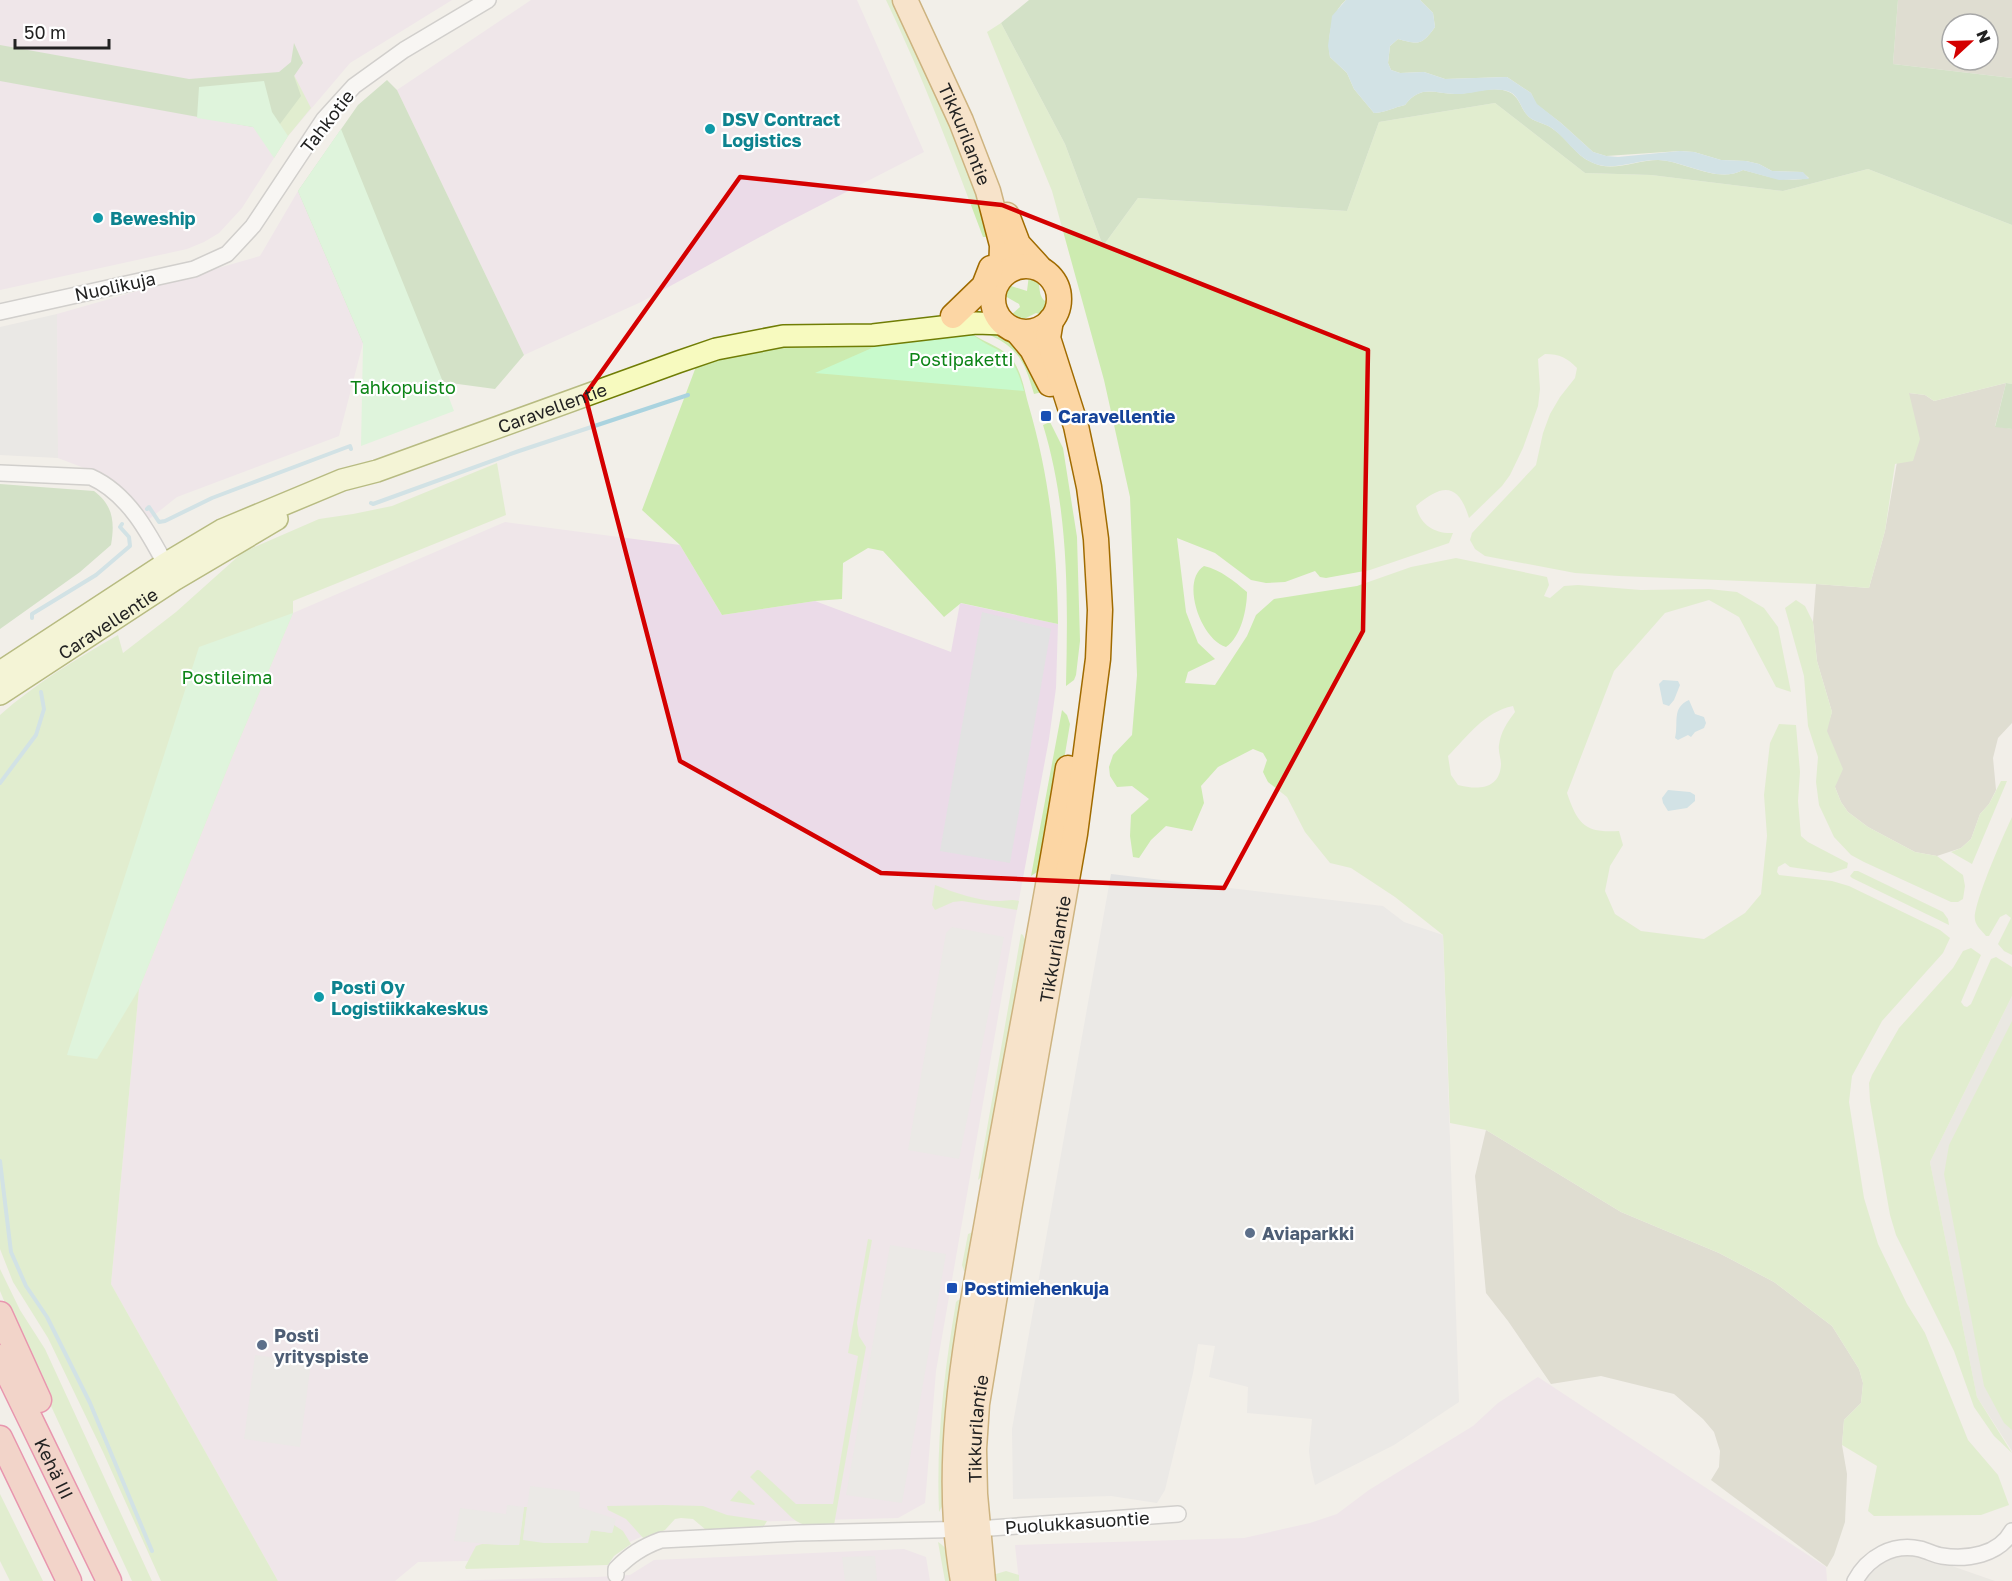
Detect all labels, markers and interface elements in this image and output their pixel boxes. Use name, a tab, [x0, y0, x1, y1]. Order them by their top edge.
scale bar	[15, 12, 110, 50]
north arrow	[1940, 12, 2000, 72]
text: 50 m	[24, 21, 66, 43]
text: N	[1972, 27, 1995, 46]
street label: Tikkurilantie	[934, 80, 996, 188]
street label: Tahkotie	[296, 85, 358, 157]
place label: DSV Contract Logistics	[722, 108, 840, 151]
marker: DSV Contract Logistics	[703, 122, 717, 136]
place label: Beweship	[110, 207, 196, 229]
marker: Beweship	[91, 211, 105, 225]
street label: Nuolikuja	[73, 267, 157, 305]
park label: Postipaketti	[909, 348, 1013, 370]
park label: Tahkopuisto	[350, 376, 456, 398]
street label: Caravellentie	[495, 378, 610, 437]
place label: Caravellentie	[1058, 405, 1176, 427]
marker: Caravellentie	[1039, 409, 1053, 423]
street label: Caravellentie	[54, 583, 162, 664]
park label: Postileima	[182, 666, 272, 688]
street label: Tikkurilantie	[1035, 894, 1075, 1004]
place label: Posti Oy Logistiikkakeskus	[331, 976, 488, 1019]
marker: Posti Oy Logistiikkakeskus	[312, 990, 326, 1004]
place label: Aviaparkki	[1262, 1222, 1354, 1244]
marker: Aviaparkki	[1243, 1226, 1257, 1240]
place label: Postimiehenkuja	[964, 1277, 1109, 1299]
marker: Postimiehenkuja	[945, 1281, 959, 1295]
place label: Posti yrityspiste	[274, 1324, 369, 1367]
marker: Posti yrityspiste	[255, 1338, 269, 1352]
street label: Tikkurilantie	[963, 1373, 993, 1483]
street label: Kehä III	[30, 1434, 78, 1503]
street label: Puolukkasuontie	[1004, 1506, 1150, 1538]

